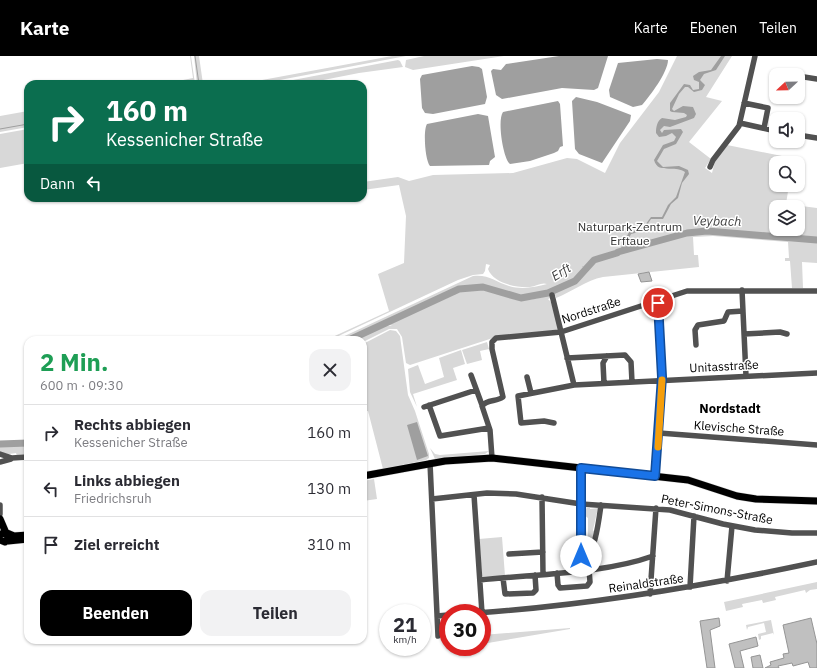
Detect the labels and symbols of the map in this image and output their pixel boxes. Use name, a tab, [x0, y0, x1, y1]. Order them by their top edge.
north arrow	[769, 68, 805, 104]
water label: Veybach	[692, 212, 742, 230]
park label: Naturpark-Zentrum Erftaue	[578, 219, 682, 248]
water label: Erft	[548, 259, 575, 285]
pin	[641, 286, 675, 320]
street label: Nordstraße	[559, 293, 623, 327]
street label: Unitasstraße	[689, 357, 759, 375]
district label: Nordstadt	[699, 400, 761, 417]
street label: Klevische Straße	[693, 417, 785, 439]
street label: Peter-Simons-Straße	[660, 491, 775, 527]
position arrow	[560, 535, 602, 577]
street label: Reinaldstraße	[608, 570, 685, 596]
speed limit sign: 30	[439, 604, 491, 656]

